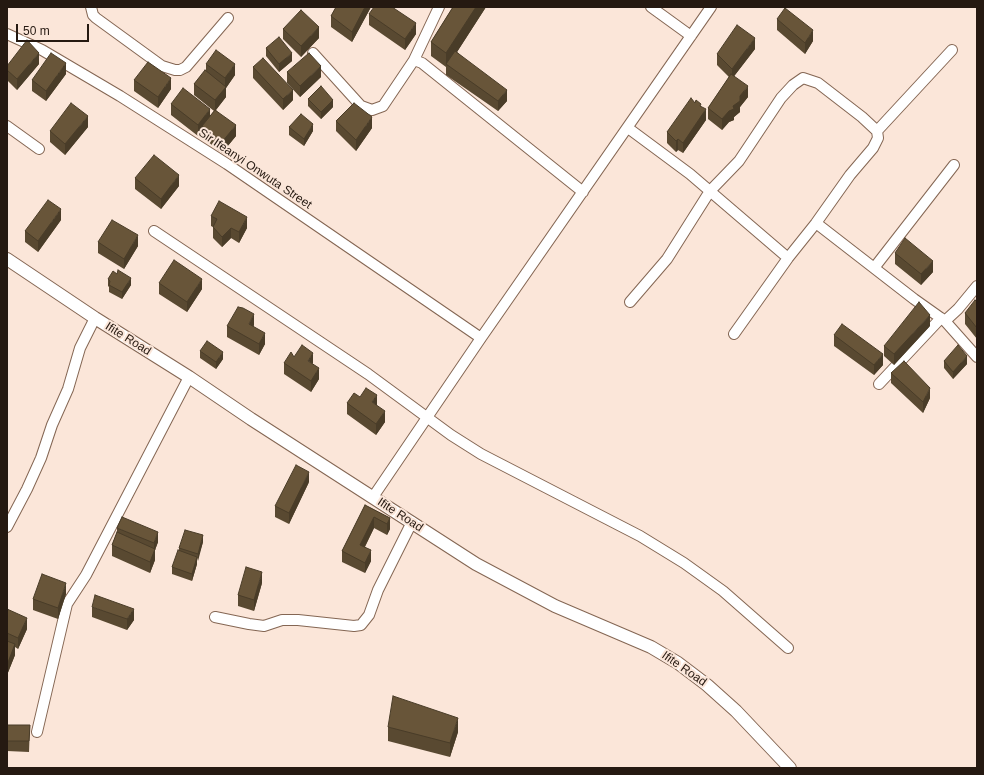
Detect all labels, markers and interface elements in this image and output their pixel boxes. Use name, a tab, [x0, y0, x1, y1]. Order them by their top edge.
scale bar	[18, 16, 91, 42]
text: 50 m	[23, 24, 50, 38]
street label: Sir Ifeanyi Onwuta Street	[196, 126, 314, 212]
street label: Ifite Road	[102, 319, 154, 359]
street label: Ifite Road	[375, 495, 425, 535]
street label: Ifite Road	[659, 648, 709, 690]

